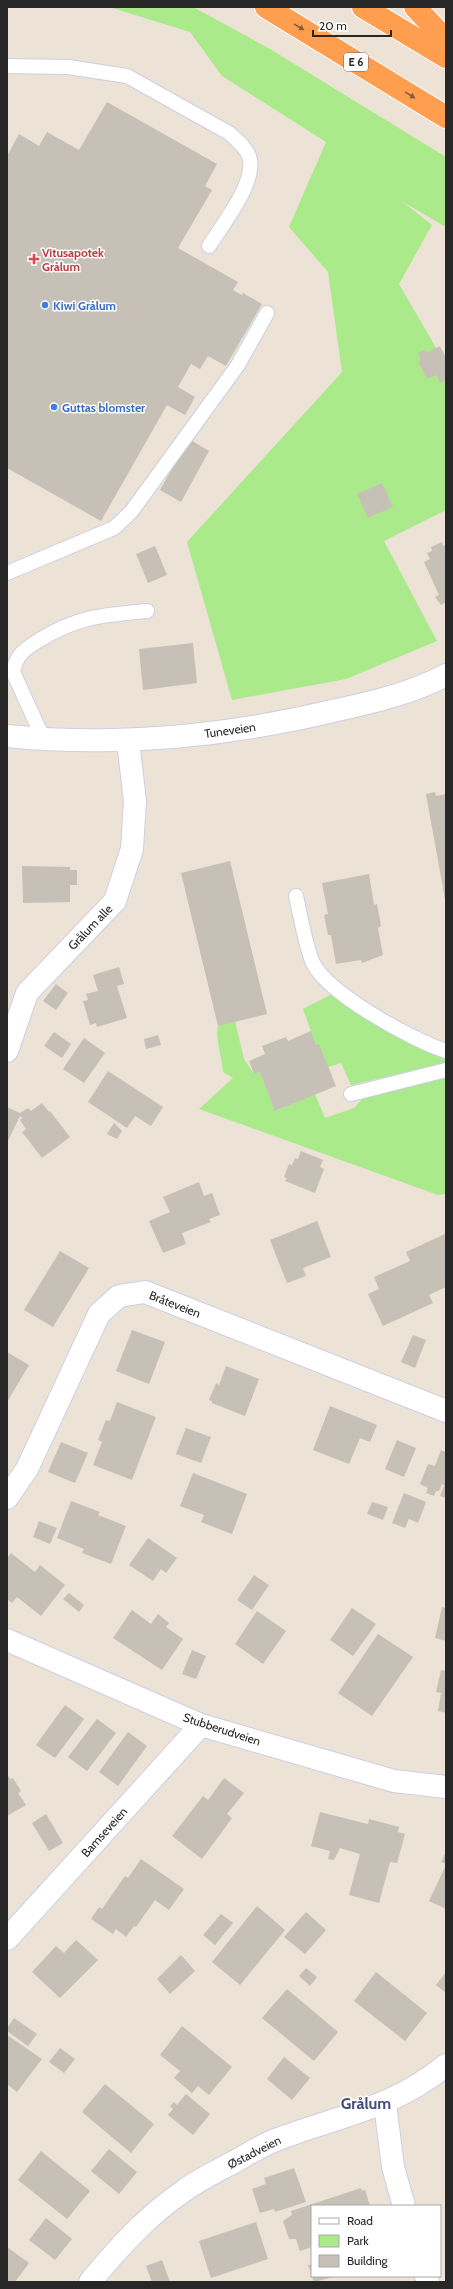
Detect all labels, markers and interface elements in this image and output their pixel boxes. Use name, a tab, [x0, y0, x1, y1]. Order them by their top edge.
scale bar	[313, 12, 391, 38]
text: 20 m	[319, 18, 347, 33]
one-way arrow	[293, 24, 305, 31]
road number: E 6	[344, 53, 368, 71]
one-way arrow	[404, 91, 416, 98]
place label: Vitusapotek Grålum	[42, 245, 104, 274]
marker: Vitusapotek Grålum	[29, 254, 39, 264]
place label: Kiwi Grålum	[53, 298, 116, 313]
marker: Kiwi Grålum	[40, 300, 50, 310]
place label: Guttas blomster	[62, 400, 145, 415]
marker: Guttas blomster	[49, 402, 59, 412]
street label: Tuneveien	[203, 719, 257, 741]
street label: Grålum alle	[65, 901, 115, 953]
street label: Bråteveien	[147, 1287, 203, 1321]
street label: Stubberudveien	[181, 1709, 263, 1749]
street label: Bamseveien	[78, 1804, 130, 1860]
district label: Grålum	[341, 2094, 391, 2113]
street label: Østadveien	[225, 2132, 283, 2172]
legend	[311, 2205, 441, 2277]
text: Road	[347, 2213, 373, 2228]
text: Park	[347, 2233, 369, 2248]
text: Building	[347, 2253, 389, 2268]

